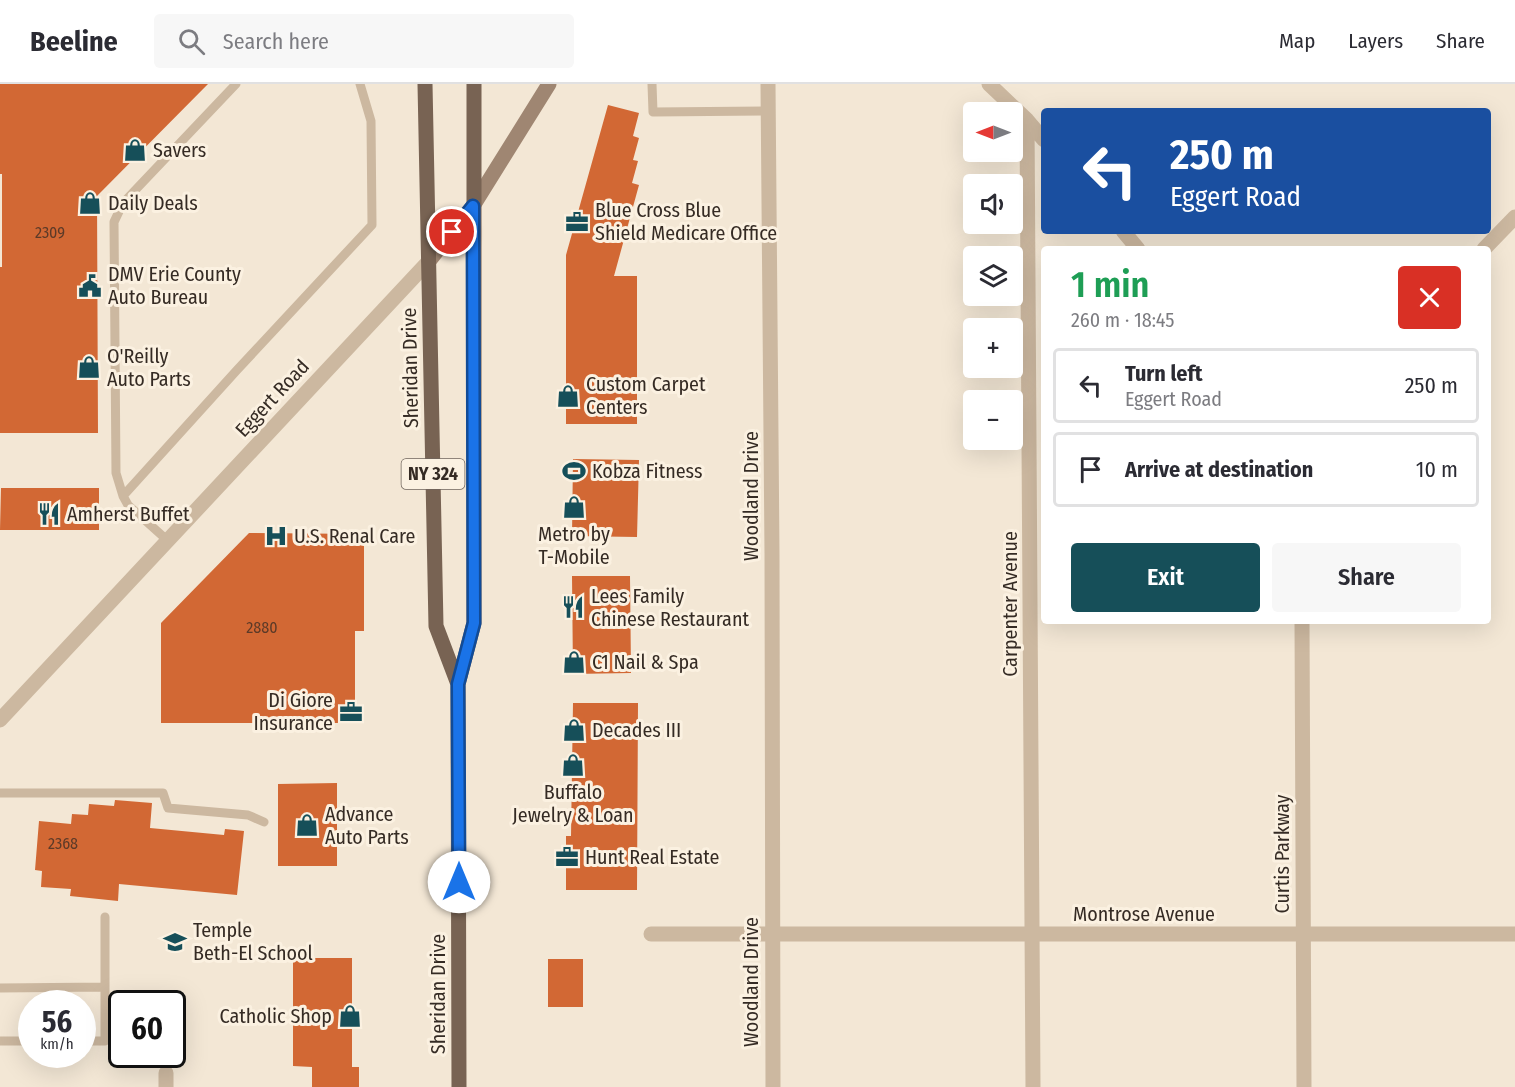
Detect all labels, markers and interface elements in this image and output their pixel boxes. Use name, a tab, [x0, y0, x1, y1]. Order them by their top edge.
search box	[154, 14, 574, 68]
text: Beeline	[30, 25, 118, 58]
icon: search	[175, 25, 208, 58]
text: Search here	[223, 28, 329, 55]
text: Map	[1279, 28, 1315, 54]
text: Layers	[1348, 28, 1403, 54]
text: Share	[1436, 28, 1485, 54]
north arrow	[963, 102, 1023, 162]
map controls	[963, 102, 1023, 450]
text: 250 m	[1170, 130, 1274, 180]
icon: left	[1071, 132, 1149, 210]
shop icon: Savers	[122, 137, 148, 163]
place label: Savers	[153, 138, 206, 162]
button: sound	[963, 174, 1023, 234]
text: Eggert Road	[1170, 181, 1301, 213]
shop icon: Daily Deals	[77, 190, 103, 216]
place label: Daily Deals	[108, 191, 198, 215]
place label: Blue Cross Blue Shield Medicare Office	[595, 198, 777, 245]
pin	[426, 206, 477, 257]
office icon: Blue Cross Blue Shield Medicare Office	[564, 209, 590, 235]
icon: arrive	[435, 215, 468, 248]
house number: 2309	[35, 223, 65, 242]
button: layers	[963, 246, 1023, 306]
place label: DMV Erie County Auto Bureau	[108, 262, 241, 309]
text: 1 min	[1071, 263, 1149, 307]
button: close	[1398, 266, 1461, 329]
public building icon: DMV Erie County Auto Bureau	[77, 273, 103, 299]
street label: Sheridan Drive	[397, 308, 423, 428]
text: 260 m · 18:45	[1071, 308, 1174, 332]
button: +	[963, 318, 1023, 378]
place label: O'Reilly Auto Parts	[107, 344, 191, 391]
shop icon: O'Reilly Auto Parts	[76, 354, 102, 380]
street label: Eggert Road	[230, 354, 314, 442]
text: Turn left	[1125, 360, 1203, 387]
icon: left	[1074, 369, 1107, 402]
place label: Custom Carpet Centers	[586, 372, 706, 419]
text: 250 m	[1405, 372, 1458, 399]
shop icon: Custom Carpet Centers	[555, 383, 581, 409]
text: Eggert Road	[1125, 387, 1222, 411]
button: −	[963, 390, 1023, 450]
street label: Woodland Drive	[739, 431, 763, 561]
icon: arrive	[1074, 453, 1107, 486]
text: Arrive at destination	[1125, 456, 1313, 483]
text: 10 m	[1416, 456, 1458, 483]
sports icon: Kobza Fitness	[561, 458, 587, 484]
road number: NY 324	[402, 459, 464, 489]
place label: Kobza Fitness	[592, 459, 702, 483]
shop icon: Metro by T-Mobile	[561, 494, 587, 520]
restaurant icon: Amherst Buffet	[36, 501, 62, 527]
place label: Amherst Buffet	[67, 502, 190, 526]
place label: Metro by T-Mobile	[538, 522, 610, 569]
hospital icon: U.S. Renal Care	[263, 523, 289, 549]
place label: U.S. Renal Care	[294, 524, 415, 548]
street label: Carpenter Avenue	[998, 531, 1022, 677]
button: Exit	[1071, 543, 1260, 612]
button: Share	[1272, 543, 1461, 612]
place label: Lees Family Chinese Restaurant	[591, 584, 749, 631]
restaurant icon: Lees Family Chinese Restaurant	[560, 594, 586, 620]
house number: 2880	[246, 618, 278, 637]
shop icon: C1 Nail & Spa	[561, 649, 587, 675]
place label: C1 Nail & Spa	[592, 650, 699, 674]
place label: Di Giore Insurance	[253, 688, 333, 735]
office icon: Di Giore Insurance	[338, 699, 364, 725]
shop icon: Decades III	[561, 717, 587, 743]
place label: Decades III	[592, 718, 681, 742]
shop icon: Buffalo Jewelry & Loan	[560, 752, 586, 778]
place label: Buffalo Jewelry & Loan	[512, 780, 634, 827]
street label: Curtis Parkway	[1270, 794, 1294, 913]
place label: Advance Auto Parts	[325, 802, 409, 849]
shop icon: Advance Auto Parts	[294, 812, 320, 838]
house number: 2368	[48, 834, 78, 853]
office icon: Hunt Real Estate	[554, 844, 580, 870]
place label: Hunt Real Estate	[585, 845, 719, 869]
position arrow	[427, 850, 491, 914]
street label: Montrose Avenue	[1073, 902, 1215, 926]
street label: Woodland Drive	[739, 917, 763, 1047]
place label: Temple Beth-El School	[193, 918, 313, 965]
school or university icon: Temple Beth-El School	[162, 929, 188, 955]
street label: Sheridan Drive	[426, 934, 450, 1054]
speed limit sign: 60	[108, 990, 186, 1068]
shop icon: Catholic Shop	[337, 1003, 363, 1029]
text: 56	[42, 1004, 72, 1040]
place label: Catholic Shop	[219, 1004, 332, 1028]
text: km/h	[40, 1035, 74, 1053]

